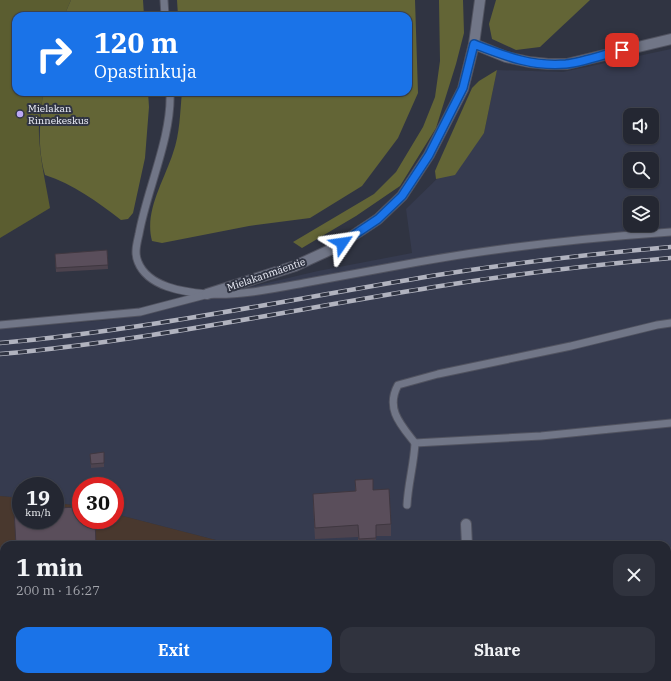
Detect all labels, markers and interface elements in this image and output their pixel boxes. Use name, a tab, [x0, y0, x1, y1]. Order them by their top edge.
text: 120 m	[94, 24, 178, 61]
icon: right	[28, 28, 80, 80]
pin	[605, 33, 639, 67]
icon: arrive	[611, 39, 633, 61]
text: Opastinkuja	[94, 60, 197, 83]
place label: Mielakan Rinnekeskus	[28, 102, 89, 127]
map controls	[623, 108, 659, 232]
button: sound	[623, 108, 659, 144]
marker: Mielakan Rinnekeskus	[15, 109, 25, 119]
button: search	[623, 152, 659, 188]
button: layers	[623, 196, 659, 232]
position arrow	[321, 222, 363, 264]
street label: Mielakanmäentie	[225, 255, 307, 294]
speed limit sign: 30	[72, 477, 124, 529]
text: 19	[26, 484, 50, 511]
text: km/h	[25, 506, 51, 519]
text: 1 min	[16, 551, 83, 583]
button: close	[613, 554, 655, 596]
text: 200 m · 16:27	[16, 582, 100, 599]
button: Exit	[16, 627, 332, 673]
button: Share	[340, 627, 655, 673]

